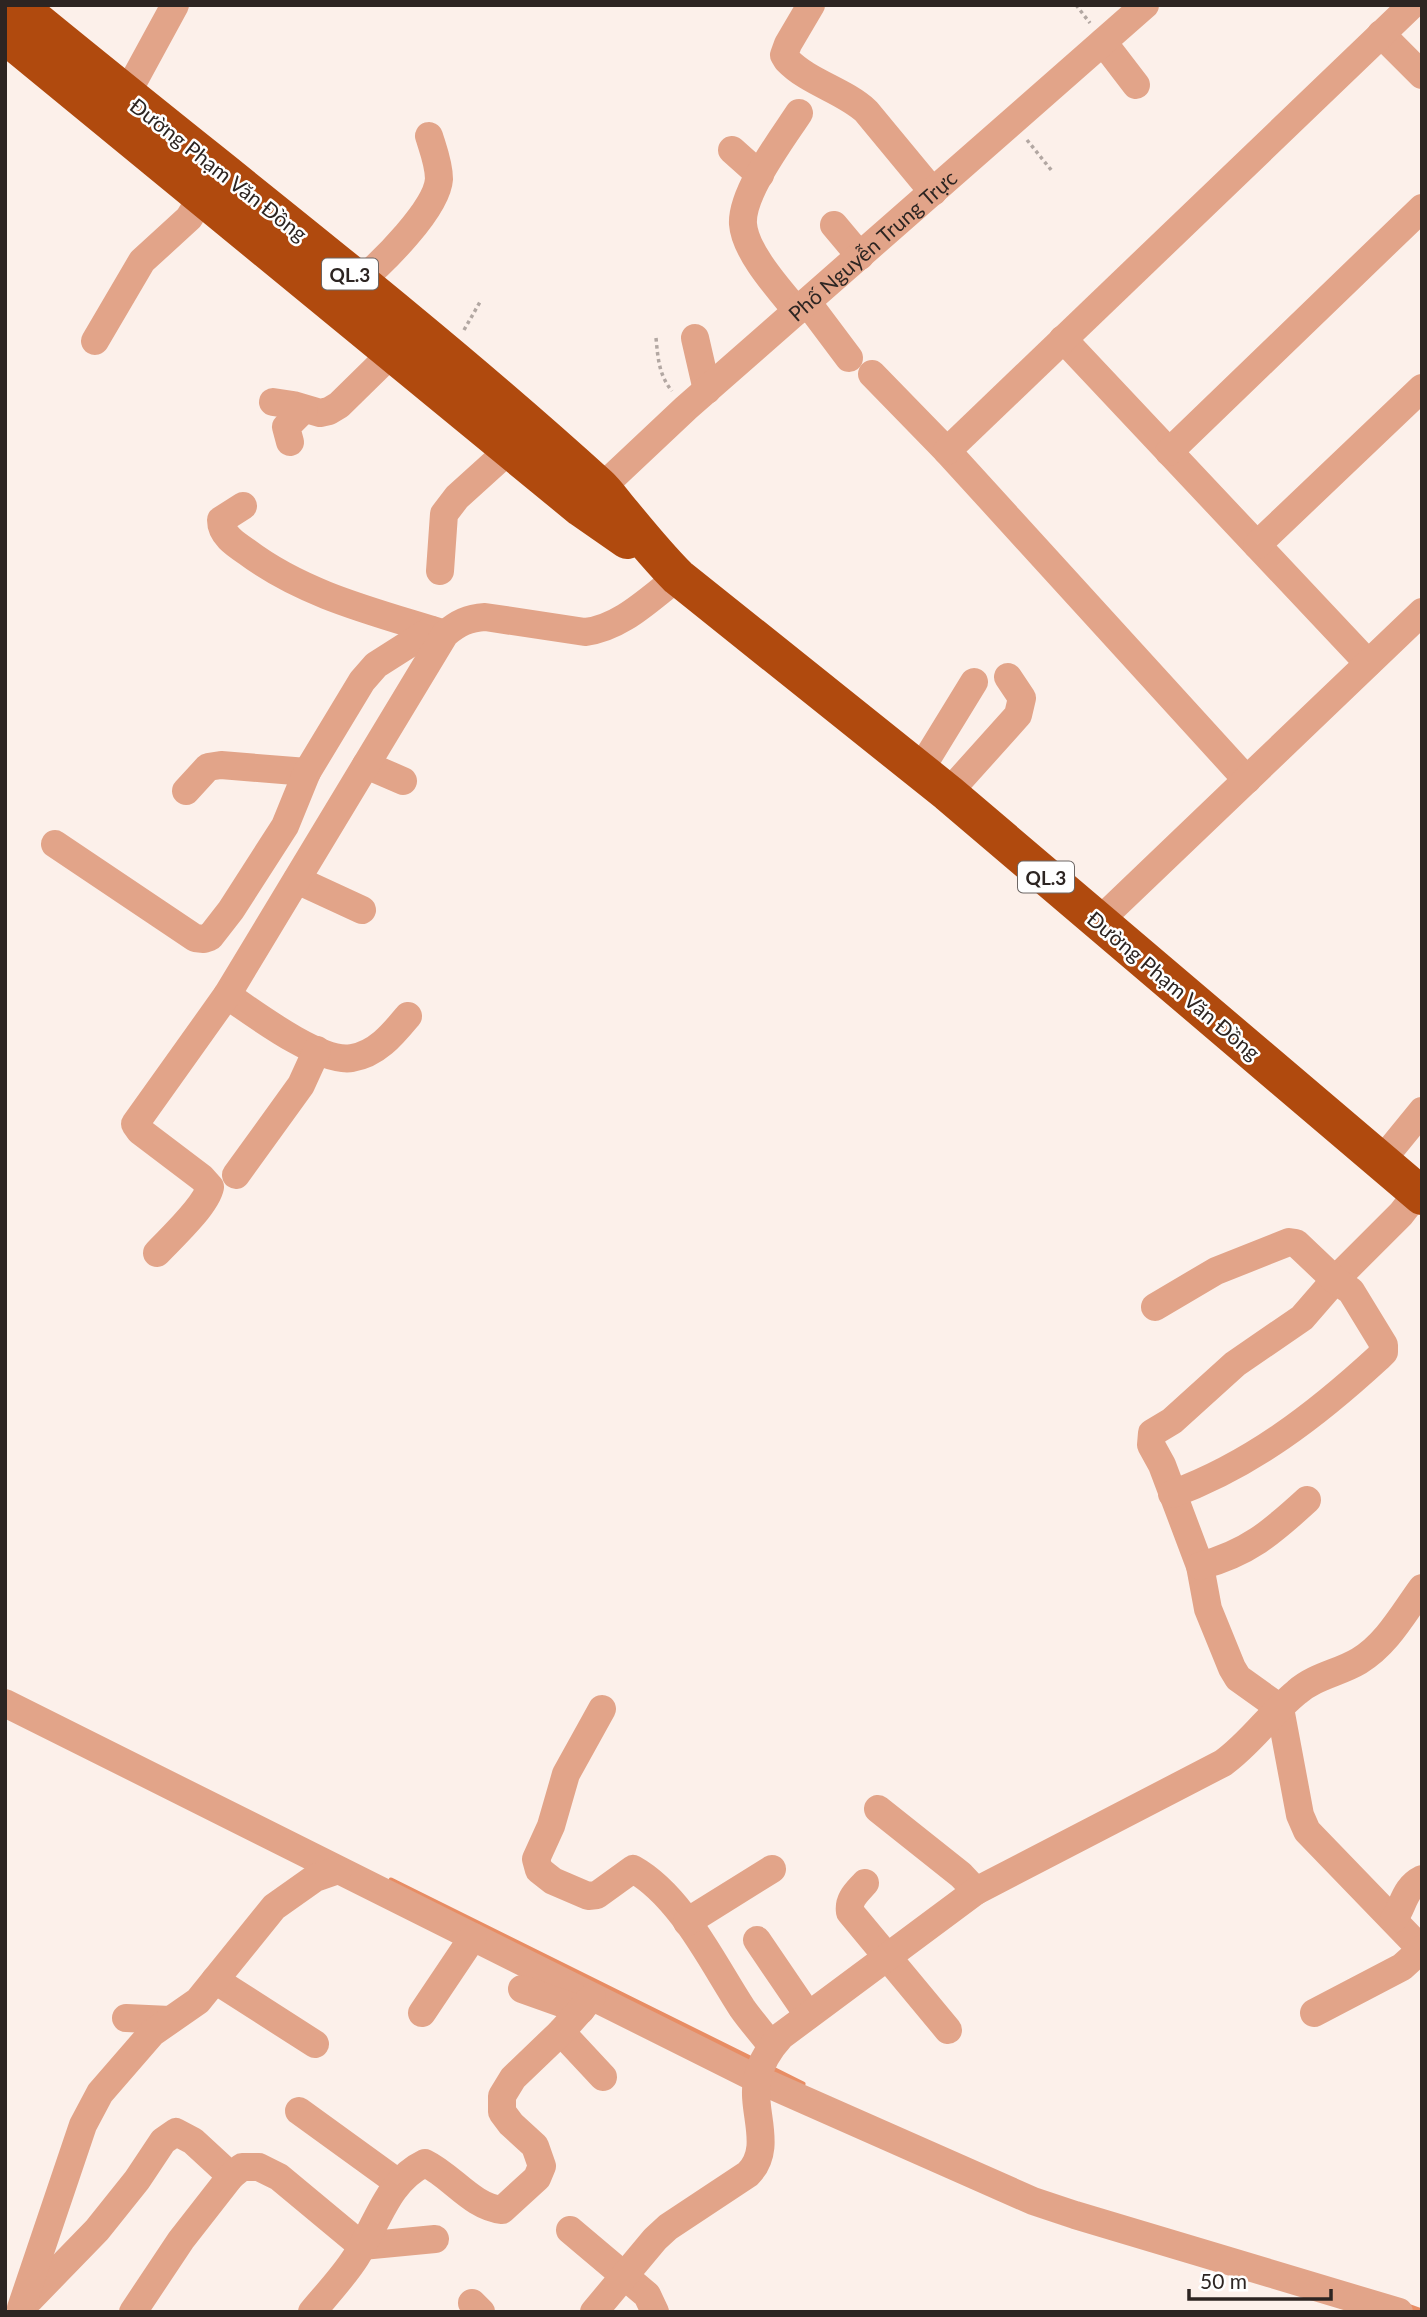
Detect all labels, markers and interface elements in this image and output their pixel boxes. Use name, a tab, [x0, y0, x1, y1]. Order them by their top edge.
street label: Đường Phạm Văn Đồng	[126, 92, 312, 246]
street label: Phố Nguyễn Trung Trực	[782, 164, 961, 325]
road number: QL.3	[322, 258, 378, 290]
road number: QL.3	[1018, 862, 1074, 892]
street label: Đường Phạm Văn Đồng	[1083, 905, 1265, 1065]
scale bar	[1189, 2258, 1331, 2302]
text: 50 m	[1200, 2268, 1247, 2293]

